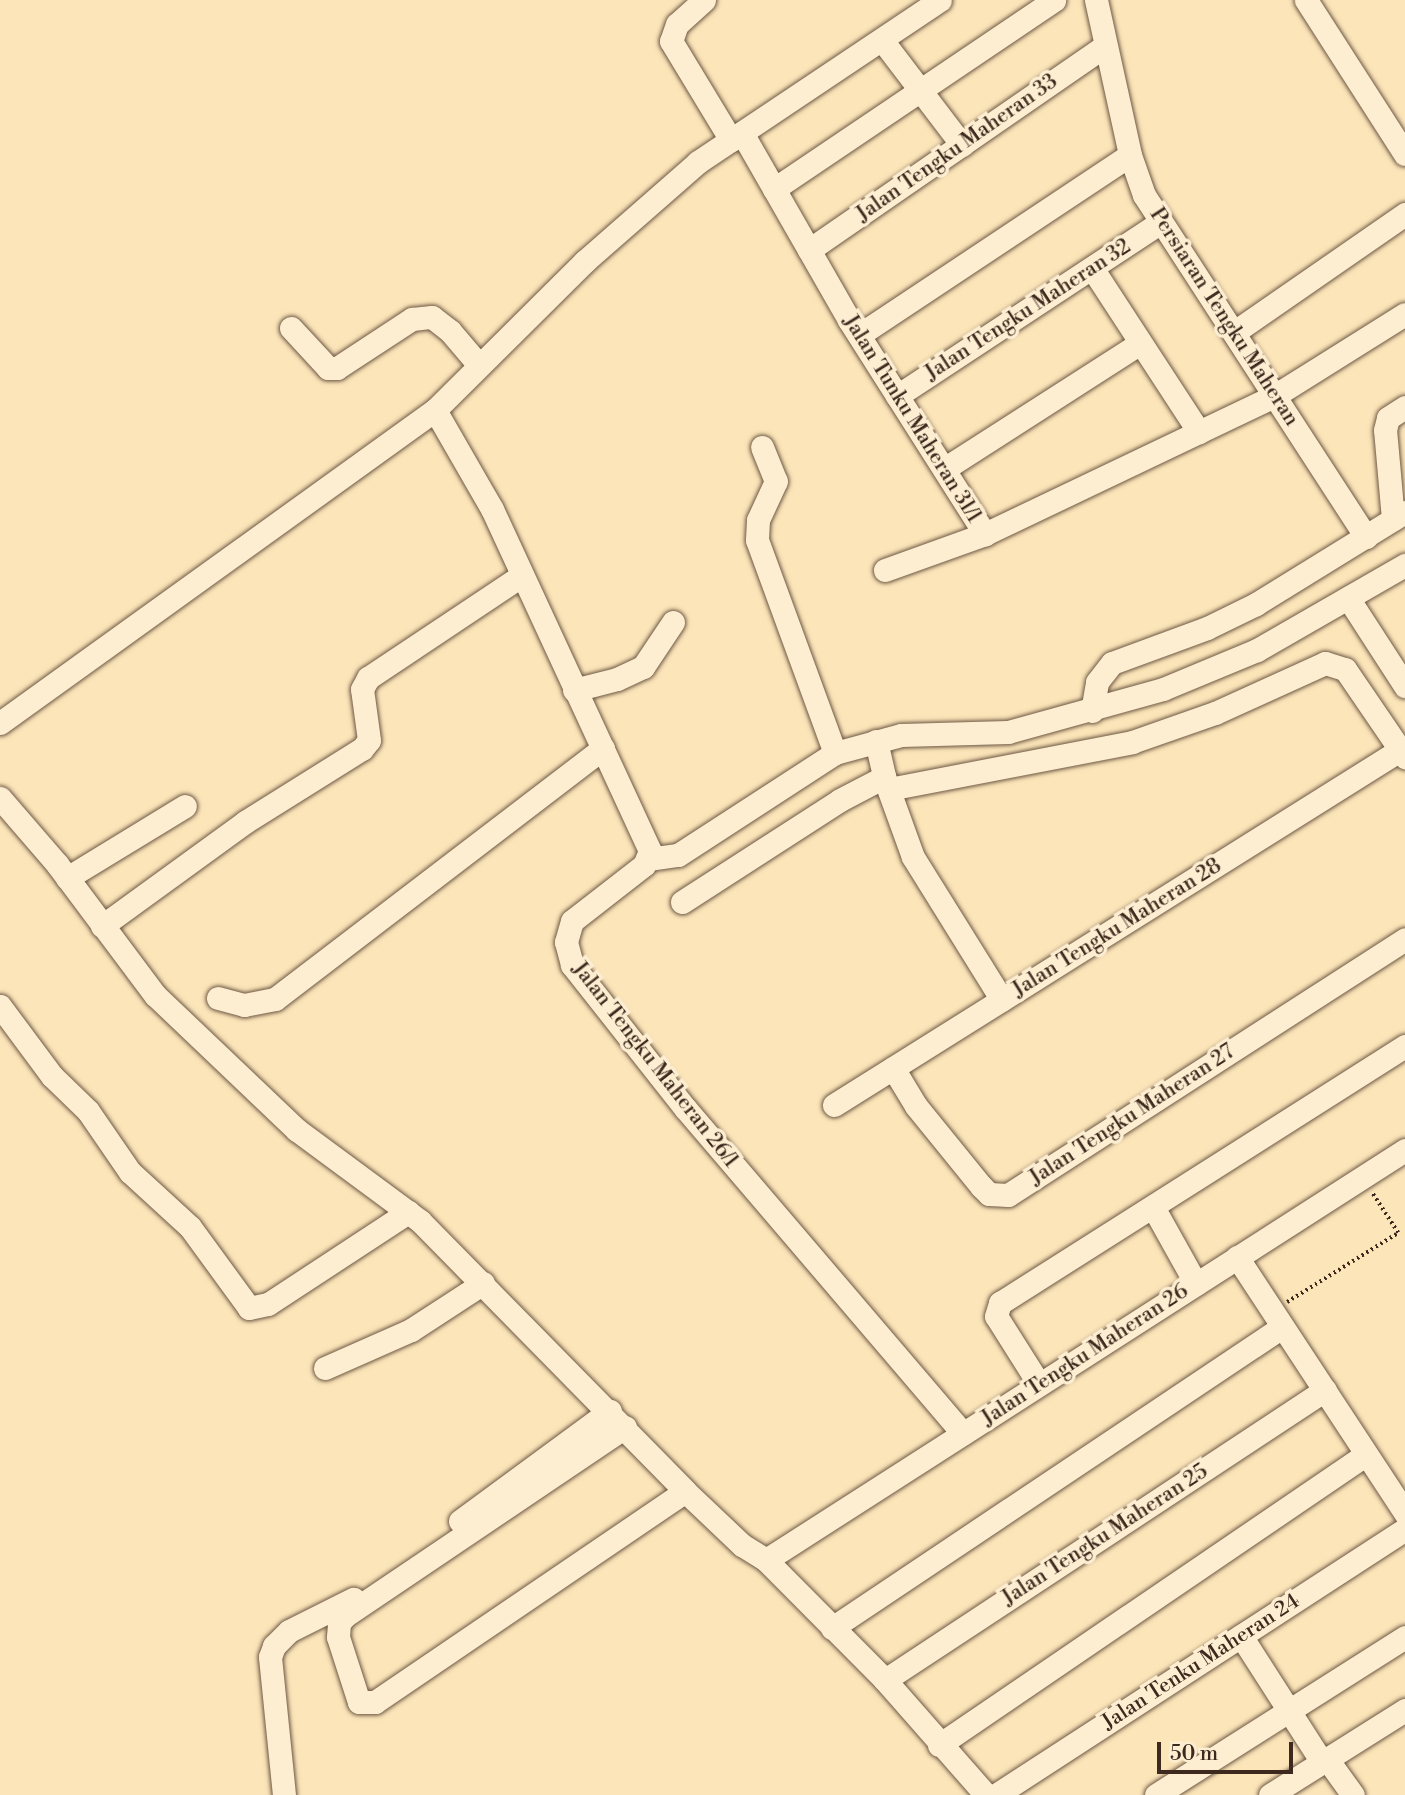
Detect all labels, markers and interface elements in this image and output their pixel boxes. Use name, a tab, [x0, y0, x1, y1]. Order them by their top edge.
street label: Jalan Tengku Maheran 33	[852, 69, 1062, 227]
street label: Persiaran Tengku Maheran	[1144, 203, 1304, 431]
street label: Jalan Tengku Maheran 32	[920, 234, 1136, 386]
street label: Jalan Tunku Maheran 31/1	[838, 310, 986, 528]
street label: Jalan Tengku Maheran 28	[1008, 853, 1226, 1003]
street label: Jalan Tengku Maheran 26/1	[567, 957, 743, 1173]
street label: Jalan Tengku Maheran 27	[1025, 1039, 1239, 1191]
street label: Jalan Tengku Maheran 26	[977, 1279, 1193, 1431]
street label: Jalan Tengku Maheran 25	[997, 1459, 1213, 1611]
street label: Jalan Tenku Maheran 24	[1097, 1589, 1305, 1735]
scale bar	[1160, 1728, 1296, 1772]
text: 50 m	[1170, 1741, 1218, 1767]

